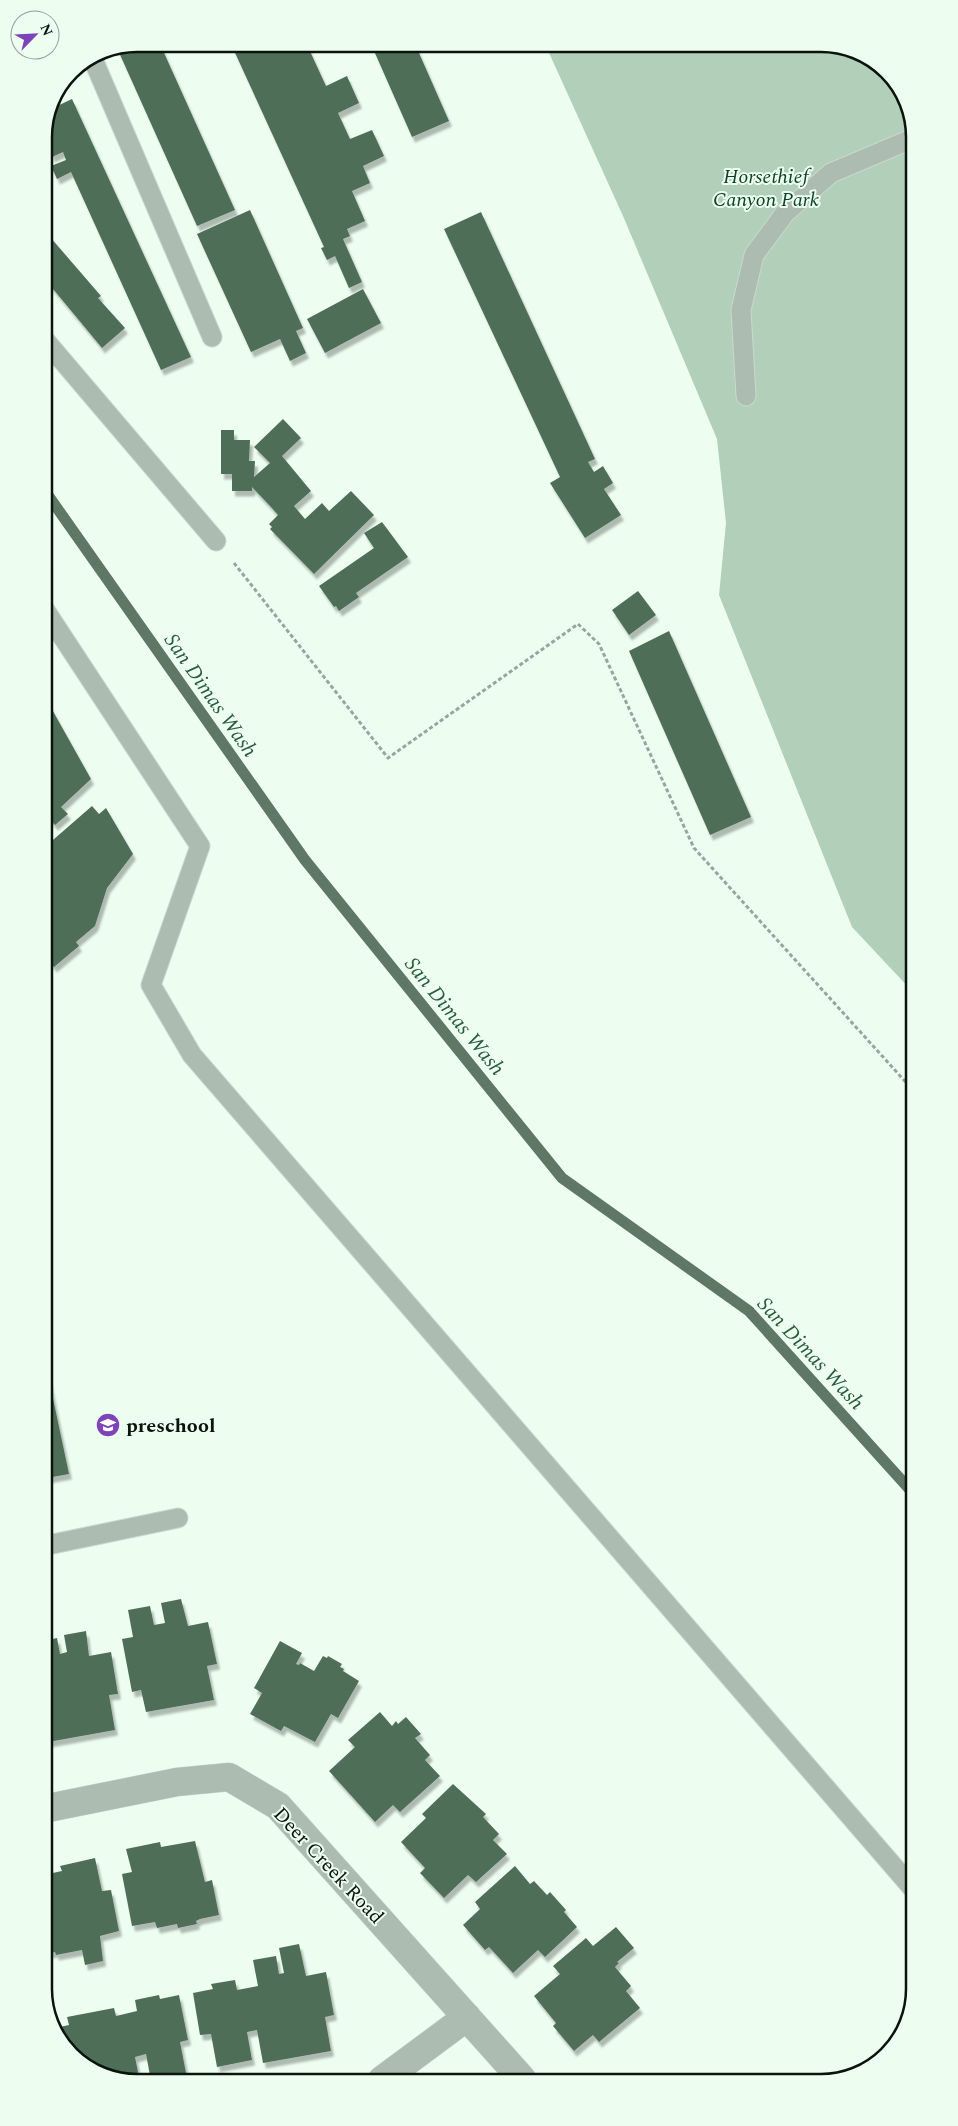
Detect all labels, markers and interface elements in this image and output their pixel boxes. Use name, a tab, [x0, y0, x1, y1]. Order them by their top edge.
north arrow	[10, 10, 60, 60]
text: N	[35, 20, 58, 39]
park label: Horsethief Canyon Park	[713, 162, 820, 215]
water label: San Dimas Wash	[155, 627, 265, 764]
water label: San Dimas Wash	[396, 950, 512, 1083]
water label: San Dimas Wash	[749, 1290, 872, 1418]
place label: preschool	[126, 1411, 216, 1441]
school or university icon: preschool	[95, 1412, 121, 1438]
street label: Deer Creek Road	[266, 1800, 391, 1931]

